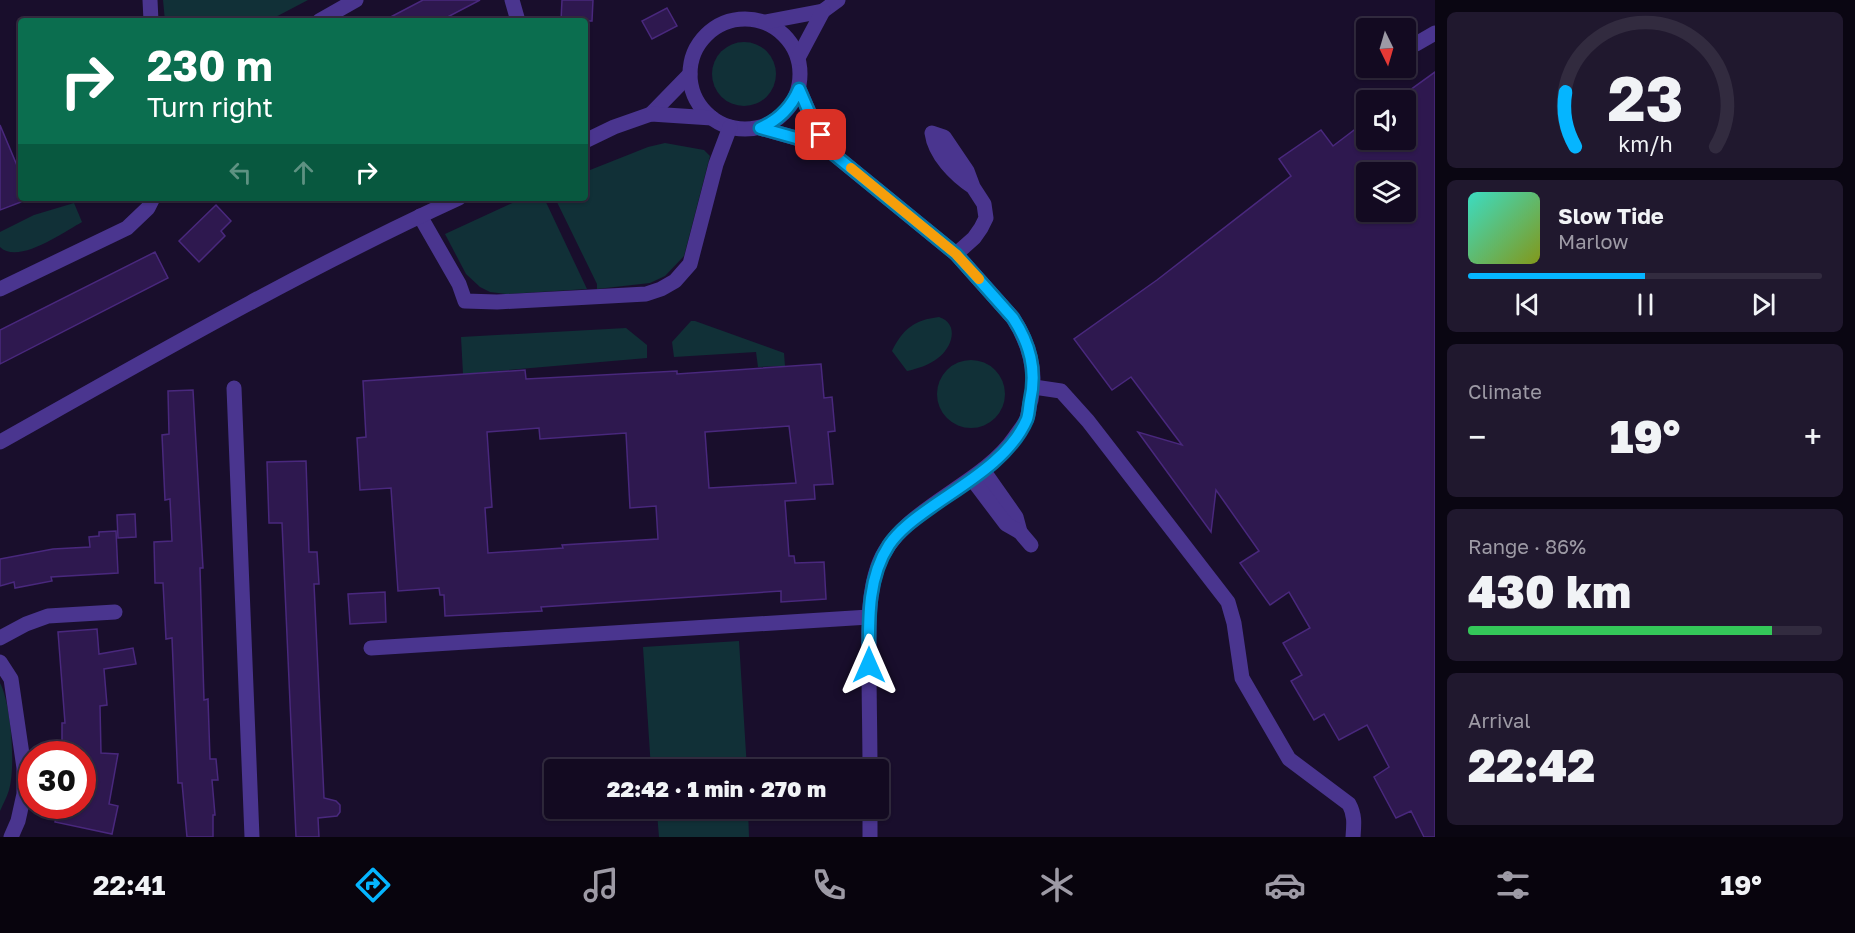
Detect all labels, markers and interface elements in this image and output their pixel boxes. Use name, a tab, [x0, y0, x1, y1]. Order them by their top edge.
north arrow	[1356, 18, 1416, 78]
map controls	[1356, 18, 1416, 222]
text: 230 m	[147, 40, 273, 90]
icon: right	[48, 42, 126, 120]
text: 23	[1607, 60, 1683, 135]
button: sound	[1356, 90, 1416, 150]
text: Turn right	[147, 91, 273, 123]
pin	[795, 109, 846, 160]
icon: arrive	[804, 118, 837, 151]
text: km/h	[1618, 131, 1672, 157]
icon: left	[224, 156, 257, 189]
icon: ahead	[287, 156, 320, 189]
icon: right	[350, 156, 383, 189]
button: layers	[1356, 162, 1416, 222]
text: Slow Tide	[1558, 202, 1664, 229]
text: Marlow	[1558, 229, 1629, 253]
icon: previous	[1511, 288, 1544, 321]
icon: pause	[1629, 288, 1662, 321]
icon: next	[1747, 288, 1780, 321]
text: Climate	[1468, 379, 1542, 403]
text: 19°	[1610, 409, 1680, 463]
text: −	[1468, 417, 1486, 456]
text: +	[1804, 417, 1822, 456]
text: Range · 86%	[1468, 534, 1586, 558]
text: 430 km	[1468, 564, 1631, 618]
position arrow	[837, 633, 901, 697]
text: Arrival	[1468, 708, 1531, 732]
text: 22:42	[1468, 738, 1595, 792]
speed limit sign: 30	[18, 741, 96, 819]
text: 22:42 · 1 min · 270 m	[607, 775, 826, 802]
icon: directions	[352, 864, 394, 906]
icon: music	[580, 864, 622, 906]
icon: phone	[808, 864, 850, 906]
icon: climate	[1036, 864, 1078, 906]
icon: car	[1264, 864, 1306, 906]
icon: filters	[1492, 864, 1534, 906]
text: 22:41	[93, 869, 165, 901]
text: 19°	[1720, 869, 1762, 901]

